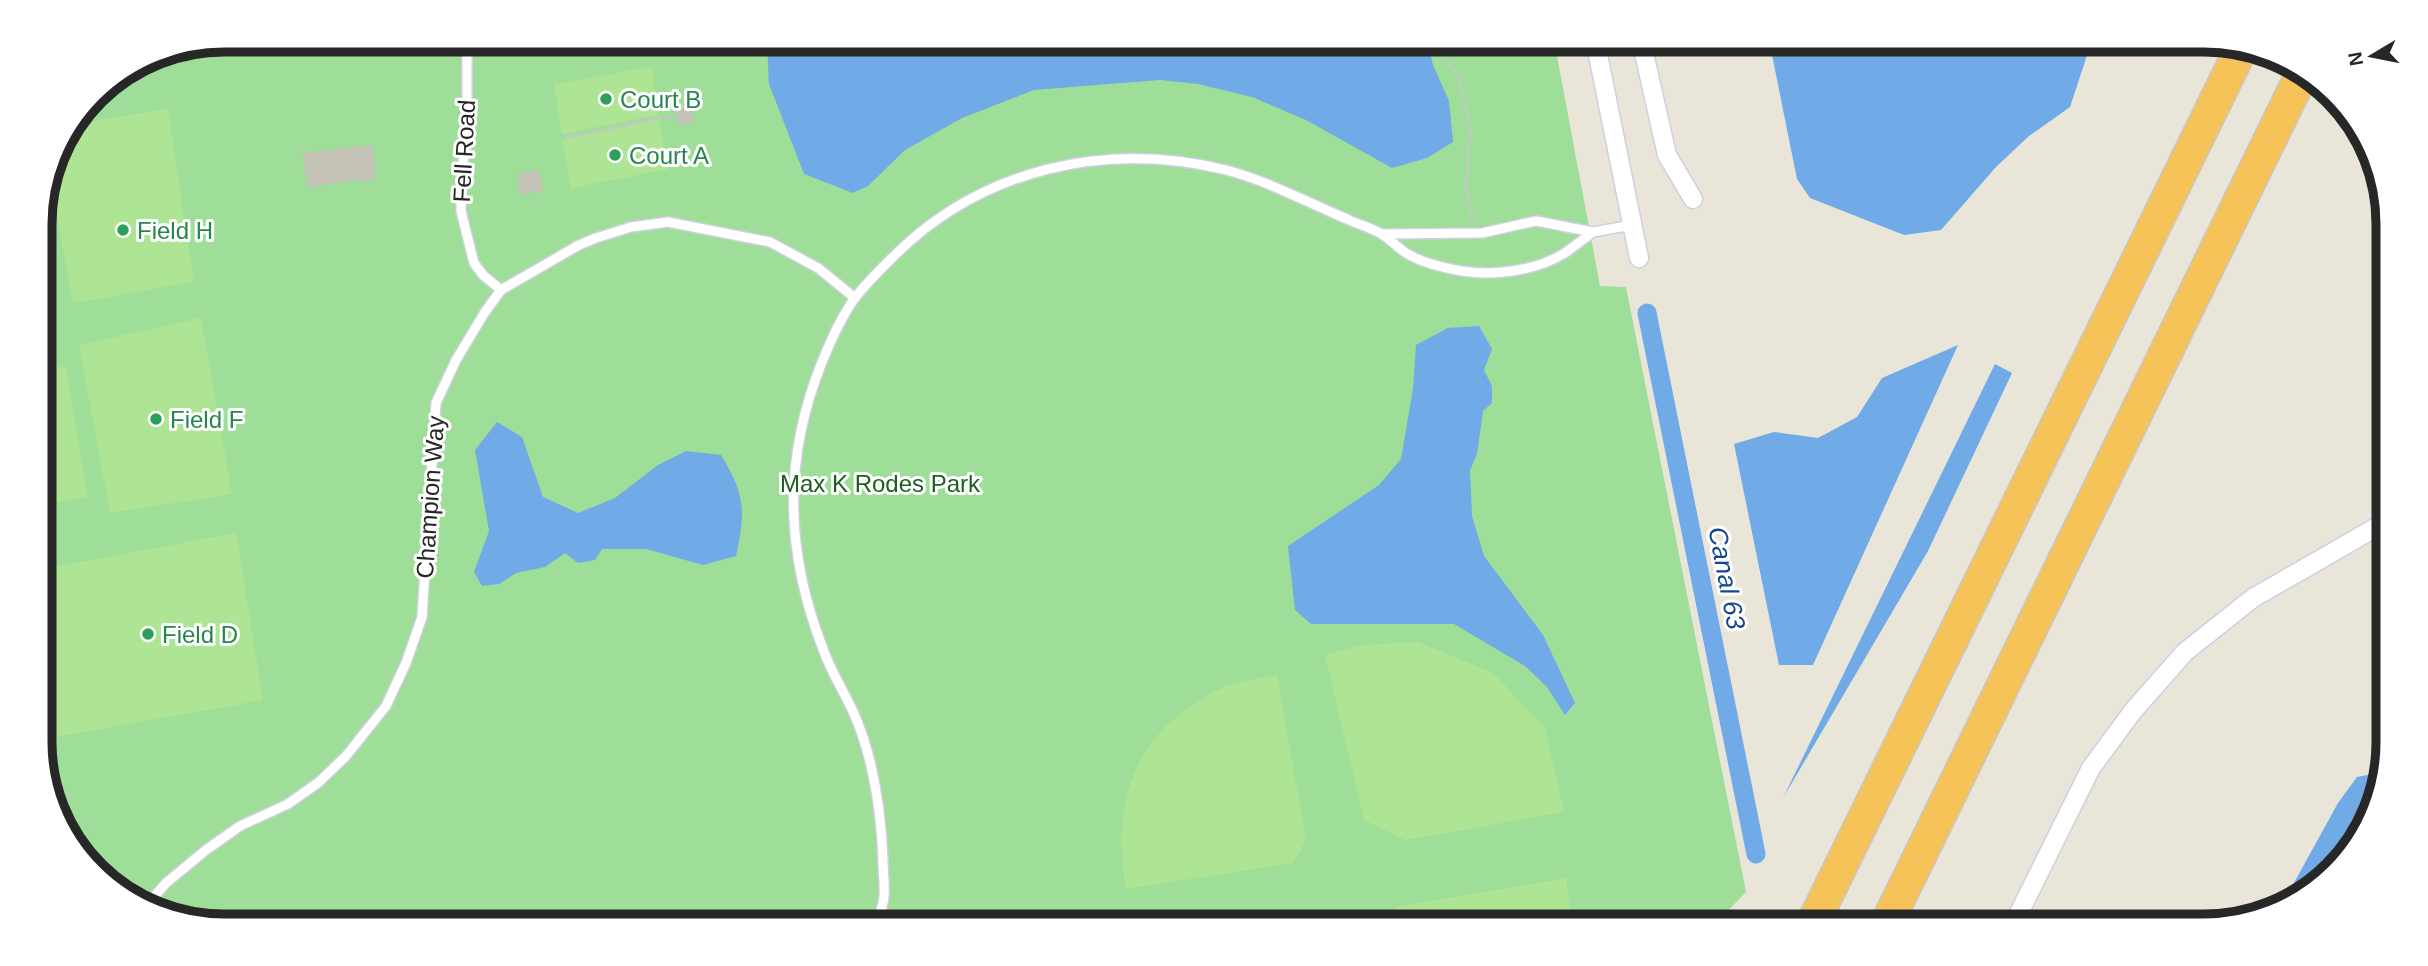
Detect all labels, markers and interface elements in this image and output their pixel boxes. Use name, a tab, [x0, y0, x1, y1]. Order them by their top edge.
north arrow	[2337, 21, 2407, 91]
text: N	[2344, 50, 2367, 67]
place label: Court B	[620, 86, 701, 113]
marker: Court B	[598, 91, 614, 107]
street label: Fell Road	[448, 99, 480, 203]
place label: Court A	[629, 142, 709, 169]
marker: Court A	[607, 147, 623, 163]
place label: Field H	[137, 217, 213, 244]
marker: Field H	[115, 222, 131, 238]
place label: Field F	[170, 406, 243, 433]
marker: Field F	[148, 411, 164, 427]
street label: Champion Way	[411, 415, 449, 579]
park label: Max K Rodes Park	[780, 470, 981, 497]
water label: Canal 63	[1702, 524, 1752, 632]
place label: Field D	[162, 621, 238, 648]
marker: Field D	[140, 626, 156, 642]

